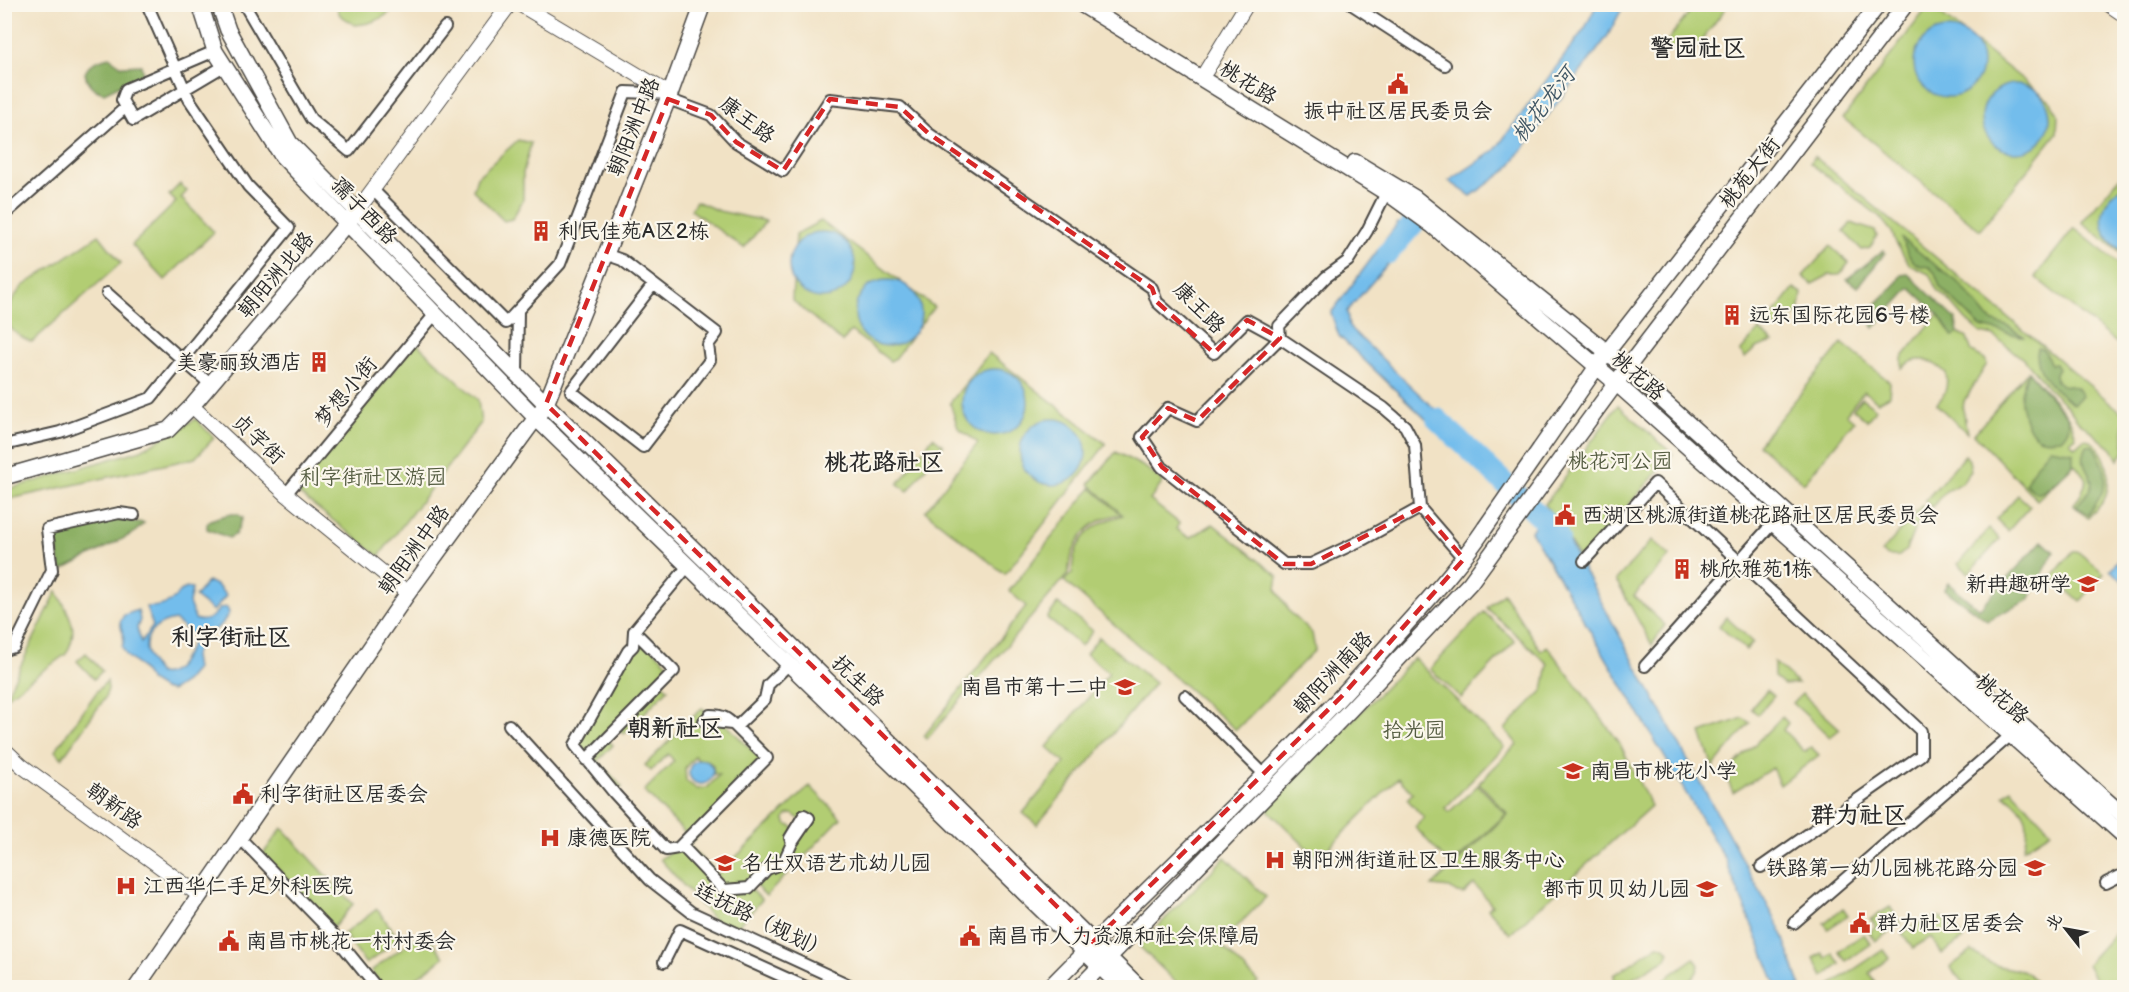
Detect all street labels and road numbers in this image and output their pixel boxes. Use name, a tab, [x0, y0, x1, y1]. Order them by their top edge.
street label: 桃花路	[1215, 56, 1281, 110]
street label: 朝阳洲中路	[603, 74, 665, 180]
street label: 康王路	[714, 91, 780, 149]
street label: 桃苑大街	[1714, 132, 1786, 214]
street label: 孺子西路	[326, 172, 402, 250]
street label: 朝阳洲北路	[233, 227, 319, 323]
street label: 康王路	[1168, 277, 1230, 339]
street label: 桃花路	[1606, 346, 1670, 406]
street label: 梦想小街	[309, 352, 383, 432]
street label: 贞字街	[226, 408, 290, 470]
street label: 朝阳洲中路	[373, 500, 455, 600]
street label: 朝阳洲南路	[1288, 626, 1378, 720]
street label: 抚生路	[827, 650, 889, 712]
street label: 桃花路	[1970, 669, 2034, 729]
street label: 朝新路	[81, 777, 147, 835]
street label: 连抚路（规划）	[690, 878, 834, 964]

